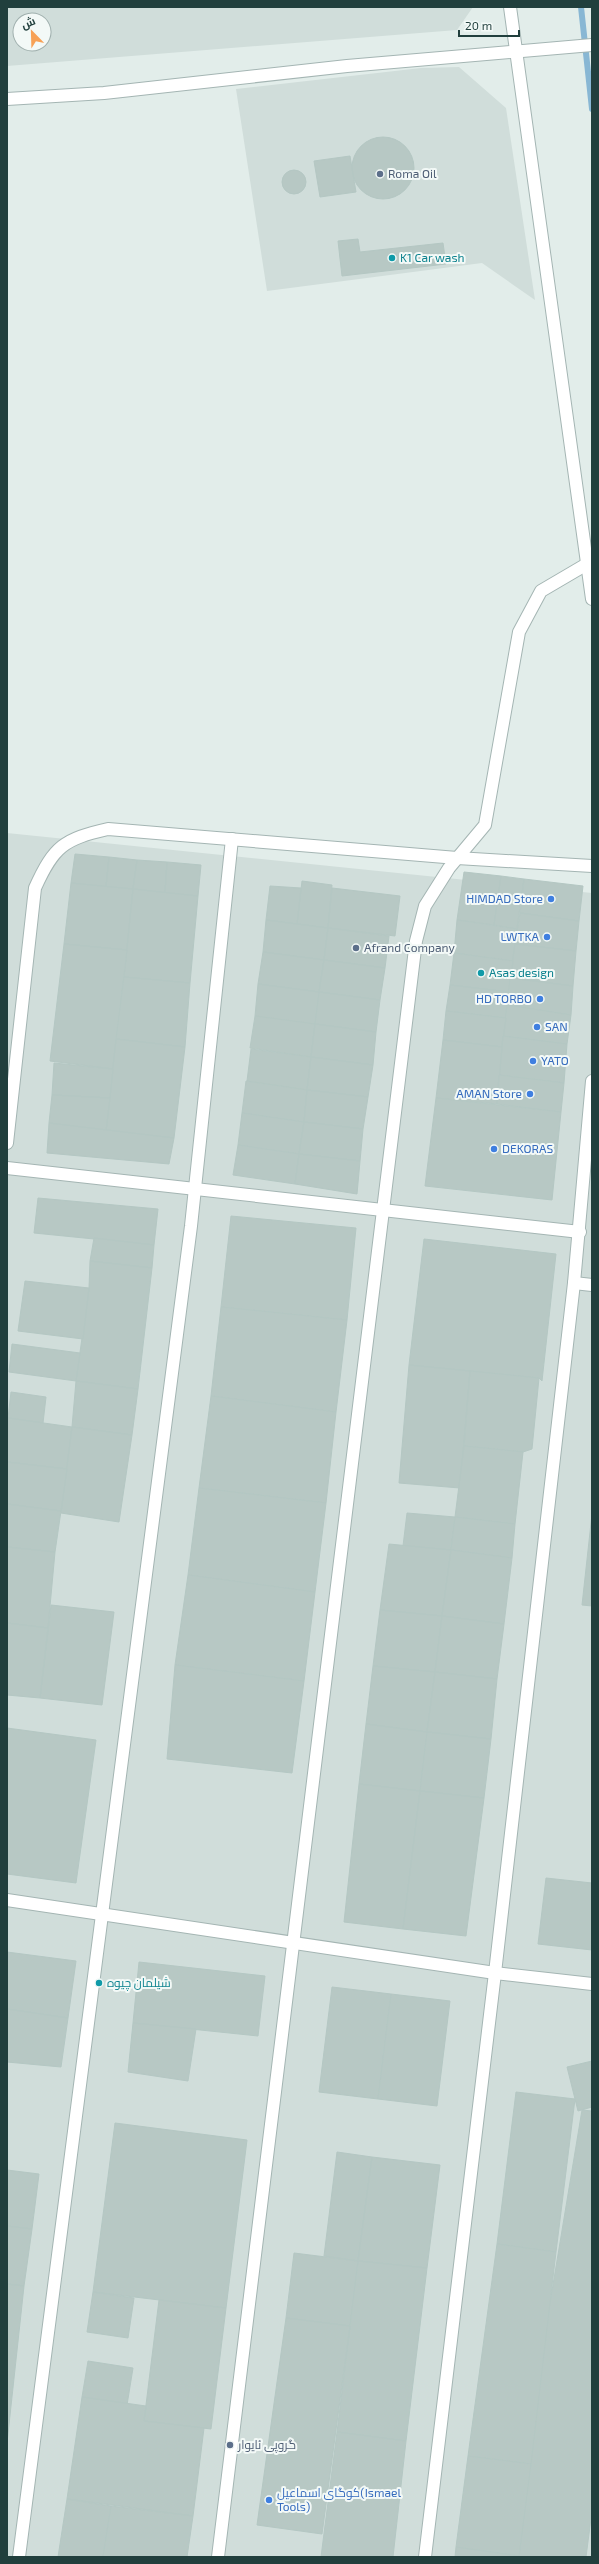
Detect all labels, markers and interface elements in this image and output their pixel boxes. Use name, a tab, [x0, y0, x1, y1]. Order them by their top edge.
north arrow	[12, 12, 52, 52]
scale bar	[459, 12, 519, 38]
text: ش	[19, 14, 37, 32]
text: 20 m	[465, 18, 492, 32]
place label: Roma Oil	[388, 166, 437, 180]
marker: Roma Oil	[375, 169, 385, 179]
place label: K1 Car wash	[400, 250, 465, 264]
marker: K1 Car wash	[387, 253, 397, 263]
place label: HIMDAD Store	[466, 891, 543, 905]
marker: HIMDAD Store	[546, 894, 556, 904]
place label: LWTKA	[501, 929, 540, 943]
marker: LWTKA	[542, 932, 552, 942]
place label: Afrand Company	[364, 940, 456, 954]
marker: Afrand Company	[351, 943, 361, 953]
place label: Asas design	[489, 965, 554, 979]
marker: Asas design	[476, 968, 486, 978]
place label: HD TORBO	[476, 991, 532, 1005]
marker: HD TORBO	[535, 994, 545, 1004]
place label: SAN	[545, 1019, 568, 1033]
marker: SAN	[532, 1022, 542, 1032]
place label: YATO	[541, 1053, 569, 1067]
marker: YATO	[528, 1056, 538, 1066]
place label: AMAN Store	[456, 1086, 522, 1100]
marker: AMAN Store	[525, 1089, 535, 1099]
place label: DEKORAS	[502, 1141, 553, 1155]
marker: DEKORAS	[489, 1144, 499, 1154]
place label: شيلمان چیوه	[107, 1975, 171, 1992]
marker: شيلمان چیوه	[94, 1978, 104, 1988]
place label: گروپى ئايوار	[237, 2437, 296, 2454]
marker: گروپى ئايوار	[225, 2440, 235, 2450]
place label: كوگای اسماعیل(Ismael Tools)	[277, 2485, 401, 2513]
marker: كوگای اسماعیل(Ismael Tools)	[264, 2495, 274, 2505]

